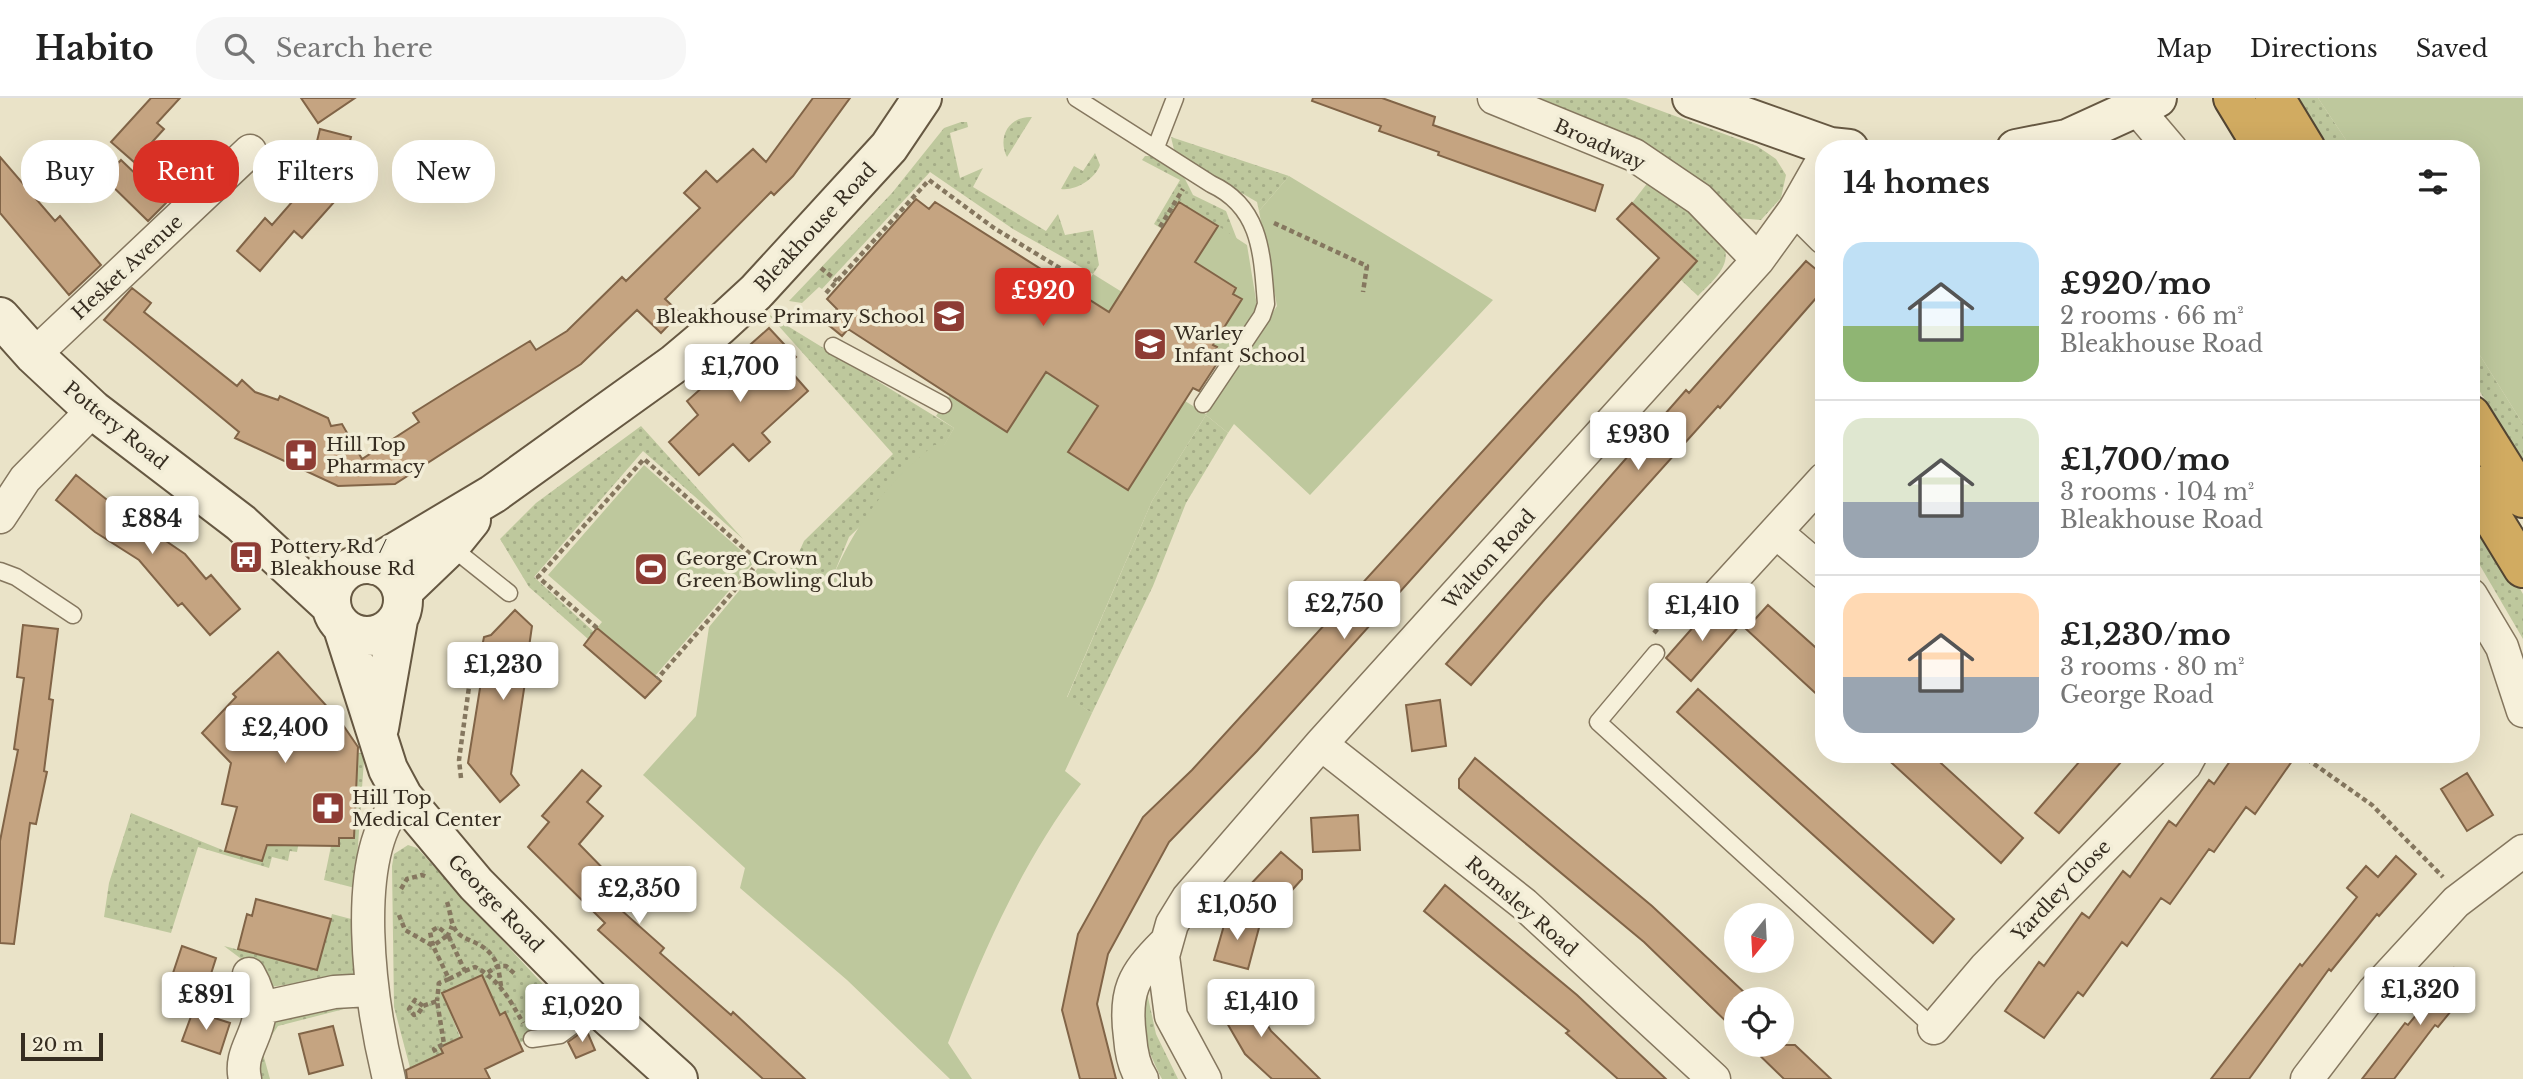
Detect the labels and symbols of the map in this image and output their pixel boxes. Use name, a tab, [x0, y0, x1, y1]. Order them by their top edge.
street label: Broadway	[1551, 114, 1649, 175]
street label: Bleakhouse Road	[750, 158, 881, 296]
street label: Hesket Avenue	[67, 210, 187, 324]
pin: £920	[1002, 268, 1084, 328]
school or university icon: Bleakhouse Primary School	[930, 297, 968, 335]
place label: Bleakhouse Primary School	[656, 305, 925, 328]
place label: Warley Infant School	[1173, 322, 1306, 367]
school or university icon: Warley Infant School	[1131, 325, 1169, 363]
pin: £1,700	[683, 344, 797, 404]
street label: Pottery Road	[59, 377, 172, 474]
pin: £930	[1597, 412, 1679, 472]
place label: Hill Top Pharmacy	[326, 433, 425, 478]
pharmacy icon: Hill Top Pharmacy	[282, 436, 320, 474]
pin: £884	[111, 496, 193, 556]
street label: Walton Road	[1438, 505, 1540, 615]
place label: Pottery Rd / Bleakhouse Rd	[270, 535, 415, 580]
bus stop icon: Pottery Rd / Bleakhouse Rd	[227, 538, 265, 576]
place label: George Crown Green Bowling Club	[676, 547, 873, 592]
sports icon: George Crown Green Bowling Club	[632, 550, 670, 588]
pin: £2,750	[1287, 582, 1401, 641]
pin: £1,410	[1645, 584, 1759, 643]
pin: £1,230	[446, 642, 560, 702]
pin: £2,400	[228, 706, 342, 765]
place label: Hill Top Medical Center	[352, 786, 501, 831]
pharmacy icon: Hill Top Medical Center	[309, 789, 347, 827]
street label: Yardley Close	[2007, 835, 2115, 946]
street label: George Road	[443, 850, 548, 957]
street label: Romsley Road	[1461, 852, 1582, 961]
pin: £2,350	[582, 866, 696, 926]
pin: £1,050	[1180, 882, 1294, 942]
north arrow	[1724, 903, 1794, 973]
pin: £1,320	[2363, 968, 2477, 1027]
pin: £891	[165, 972, 247, 1032]
pin: £1,410	[1204, 979, 1318, 1039]
pin: £1,020	[525, 984, 639, 1044]
scale bar	[21, 1030, 103, 1062]

